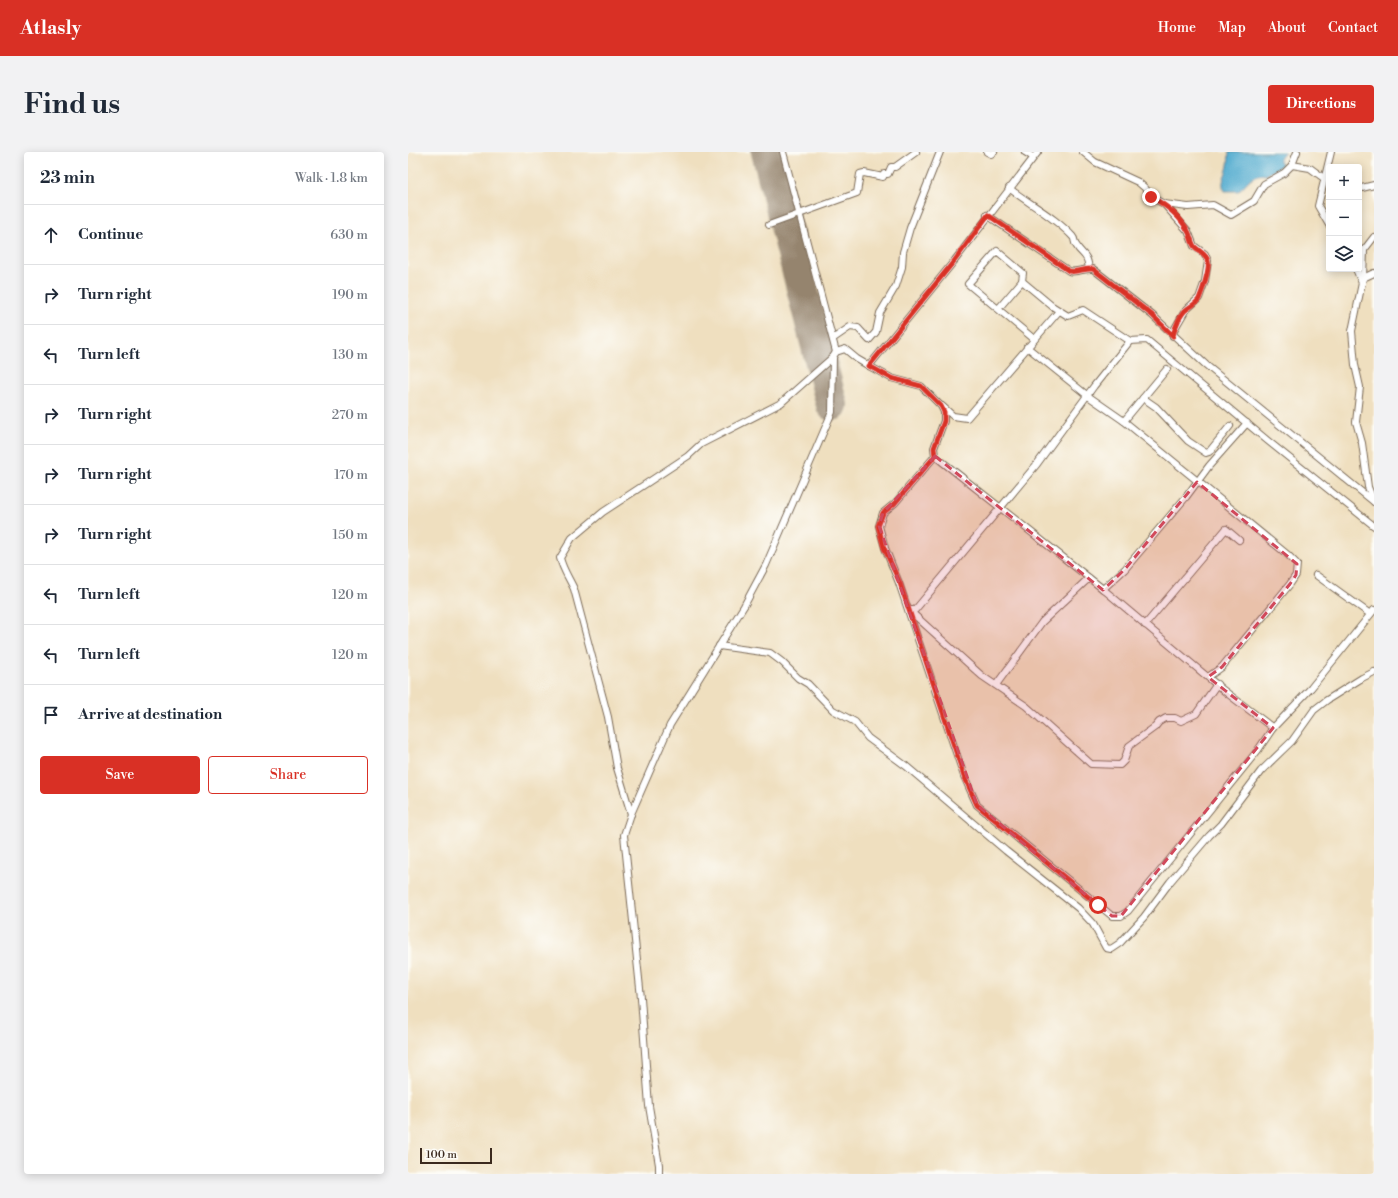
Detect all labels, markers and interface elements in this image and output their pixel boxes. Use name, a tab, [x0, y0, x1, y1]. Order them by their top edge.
text: Atlasly	[20, 16, 81, 40]
text: Home	[1158, 19, 1196, 37]
text: Map	[1218, 19, 1246, 37]
text: About	[1268, 19, 1306, 37]
text: Contact	[1328, 19, 1378, 37]
button: Directions	[1268, 85, 1374, 123]
text: Find us	[24, 87, 120, 122]
map controls	[1326, 164, 1362, 272]
button: +	[1326, 164, 1362, 200]
text: 23 min	[40, 167, 95, 189]
text: Walk · 1.8 km	[295, 170, 368, 186]
route end	[1142, 188, 1160, 206]
button: −	[1326, 200, 1362, 236]
icon: ahead	[40, 224, 62, 246]
text: Continue	[78, 225, 143, 244]
text: 630 m	[330, 227, 368, 243]
button: layers	[1326, 236, 1362, 272]
icon: right	[40, 284, 62, 306]
text: Turn right	[78, 285, 152, 304]
text: 190 m	[332, 287, 368, 303]
icon: left	[40, 344, 62, 366]
text: Turn left	[78, 345, 140, 364]
text: 130 m	[333, 347, 368, 363]
icon: right	[40, 404, 62, 426]
text: Turn right	[78, 405, 152, 424]
text: 270 m	[332, 407, 368, 423]
icon: right	[40, 464, 62, 486]
text: Turn right	[78, 465, 152, 484]
text: 170 m	[334, 467, 368, 483]
icon: right	[40, 524, 62, 546]
text: Turn right	[78, 525, 152, 544]
text: 150 m	[333, 527, 368, 543]
icon: left	[40, 584, 62, 606]
text: Turn left	[78, 585, 140, 604]
text: 120 m	[332, 587, 368, 603]
icon: left	[40, 644, 62, 666]
text: Turn left	[78, 645, 140, 664]
text: 120 m	[332, 647, 368, 663]
icon: arrive	[40, 704, 62, 726]
text: Arrive at destination	[78, 705, 222, 724]
button: Save	[40, 756, 200, 794]
button: Share	[208, 756, 368, 794]
route start	[1089, 896, 1107, 914]
scale bar	[420, 1146, 492, 1165]
text: 100 m	[426, 1148, 457, 1162]

